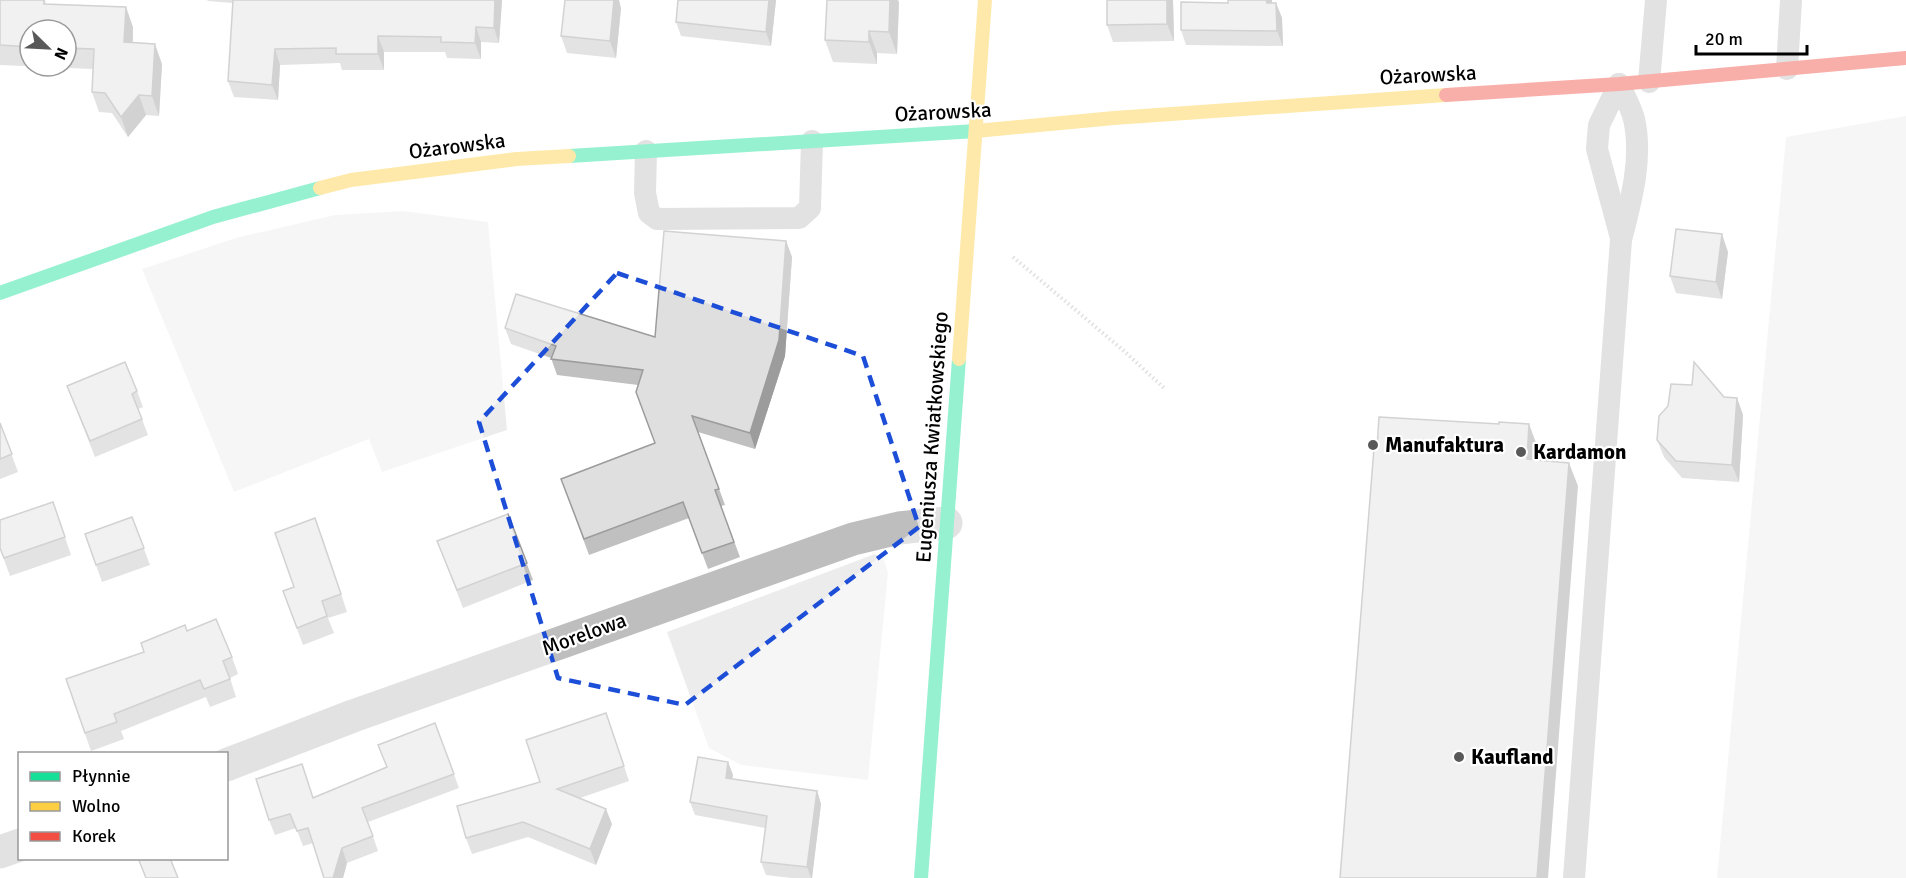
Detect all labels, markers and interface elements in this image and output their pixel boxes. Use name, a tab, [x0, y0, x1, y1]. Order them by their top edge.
north arrow	[18, 18, 78, 78]
scale bar	[1696, 18, 1807, 56]
text: 20 m	[1705, 28, 1743, 50]
text: N	[49, 45, 72, 63]
street label: Ożarowska	[1379, 59, 1477, 91]
street label: Ożarowska	[894, 96, 992, 128]
street label: Ożarowska	[407, 127, 507, 165]
street label: Eugeniusza Kwiatkowskiego	[910, 310, 954, 564]
place label: Manufaktura	[1385, 432, 1504, 458]
marker: Manufaktura	[1366, 438, 1380, 452]
place label: Kardamon	[1533, 439, 1626, 465]
marker: Kardamon	[1514, 445, 1528, 459]
street label: Morelowa	[538, 607, 630, 661]
place label: Kaufland	[1471, 744, 1554, 770]
marker: Kaufland	[1452, 750, 1466, 764]
legend	[18, 752, 228, 860]
text: Płynnie	[72, 765, 130, 787]
text: Wolno	[72, 795, 120, 817]
text: Korek	[72, 825, 116, 847]

